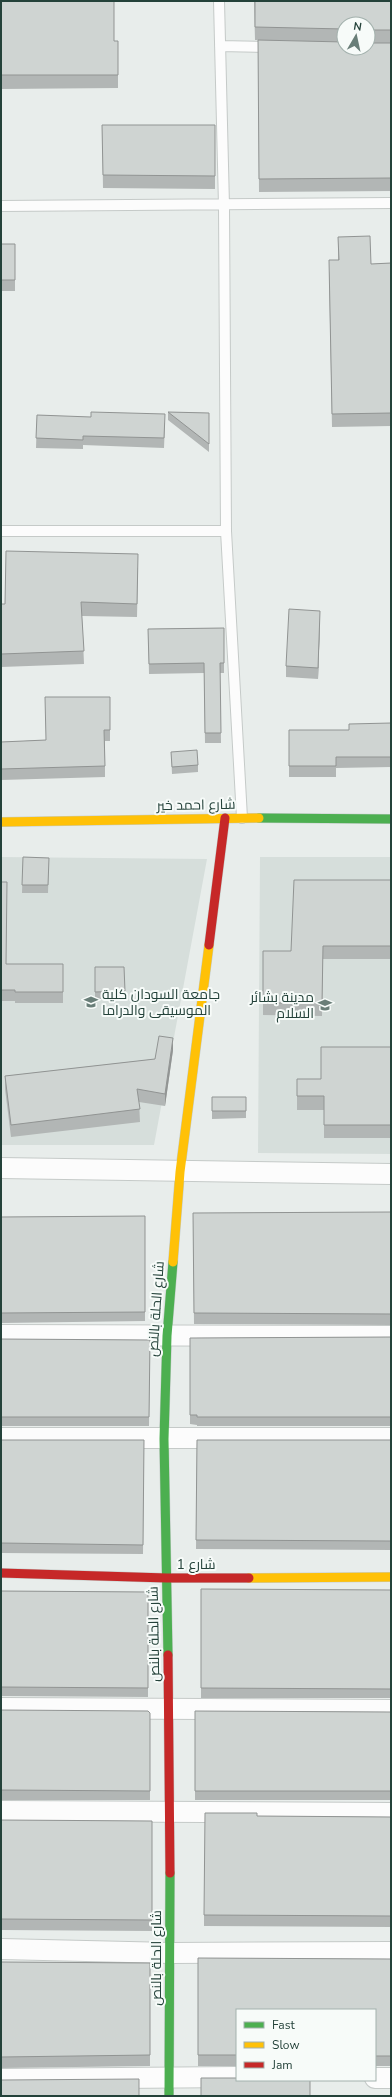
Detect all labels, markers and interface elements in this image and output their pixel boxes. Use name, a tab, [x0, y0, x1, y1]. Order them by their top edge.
north arrow	[336, 16, 376, 56]
text: N	[352, 19, 363, 35]
street label: شارع احمد خير	[155, 795, 236, 815]
place label: جامعة السودان كلية الموسيقى والدراما	[102, 985, 220, 1020]
place label: مدينة بشائر السلام	[249, 988, 314, 1023]
school or university icon: جامعة السودان كلية الموسيقى والدراما	[83, 994, 99, 1010]
school or university icon: مدينة بشائر السلام	[317, 997, 333, 1013]
street label: شارع الحلة بالنص	[143, 1261, 169, 1357]
street label: شارع 1	[176, 1555, 216, 1574]
street label: شارع الحلة بالنص	[144, 1586, 164, 1682]
street label: شارع الحلة بالنص	[147, 1910, 166, 2006]
legend	[236, 2009, 376, 2081]
text: Fast	[272, 2017, 295, 2033]
text: Slow	[272, 2037, 300, 2053]
text: Jam	[271, 2057, 293, 2073]

